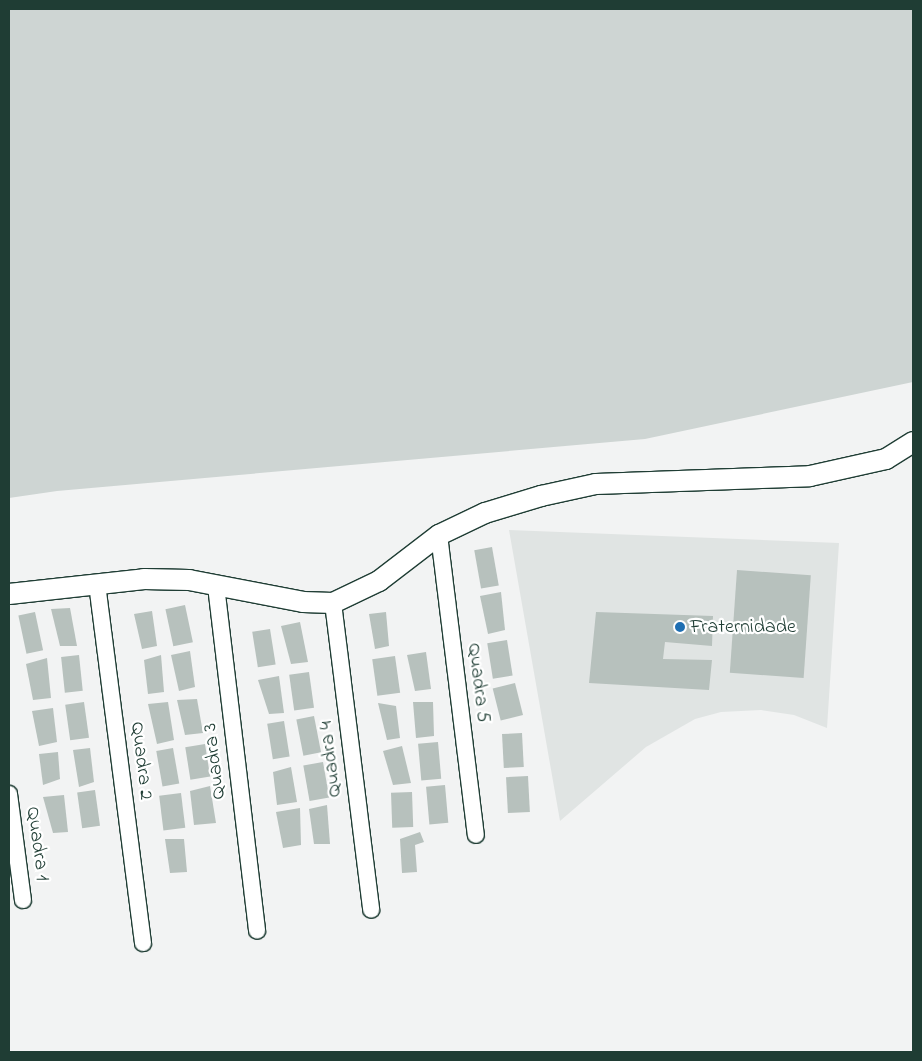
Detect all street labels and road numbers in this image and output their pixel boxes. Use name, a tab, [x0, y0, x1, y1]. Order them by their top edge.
street label: Quadra 5	[461, 642, 495, 724]
street label: Quadra 4	[314, 720, 348, 798]
street label: Quadra 2	[124, 721, 158, 801]
street label: Quadra 3	[198, 722, 232, 800]
street label: Quadra 1	[20, 805, 54, 883]

